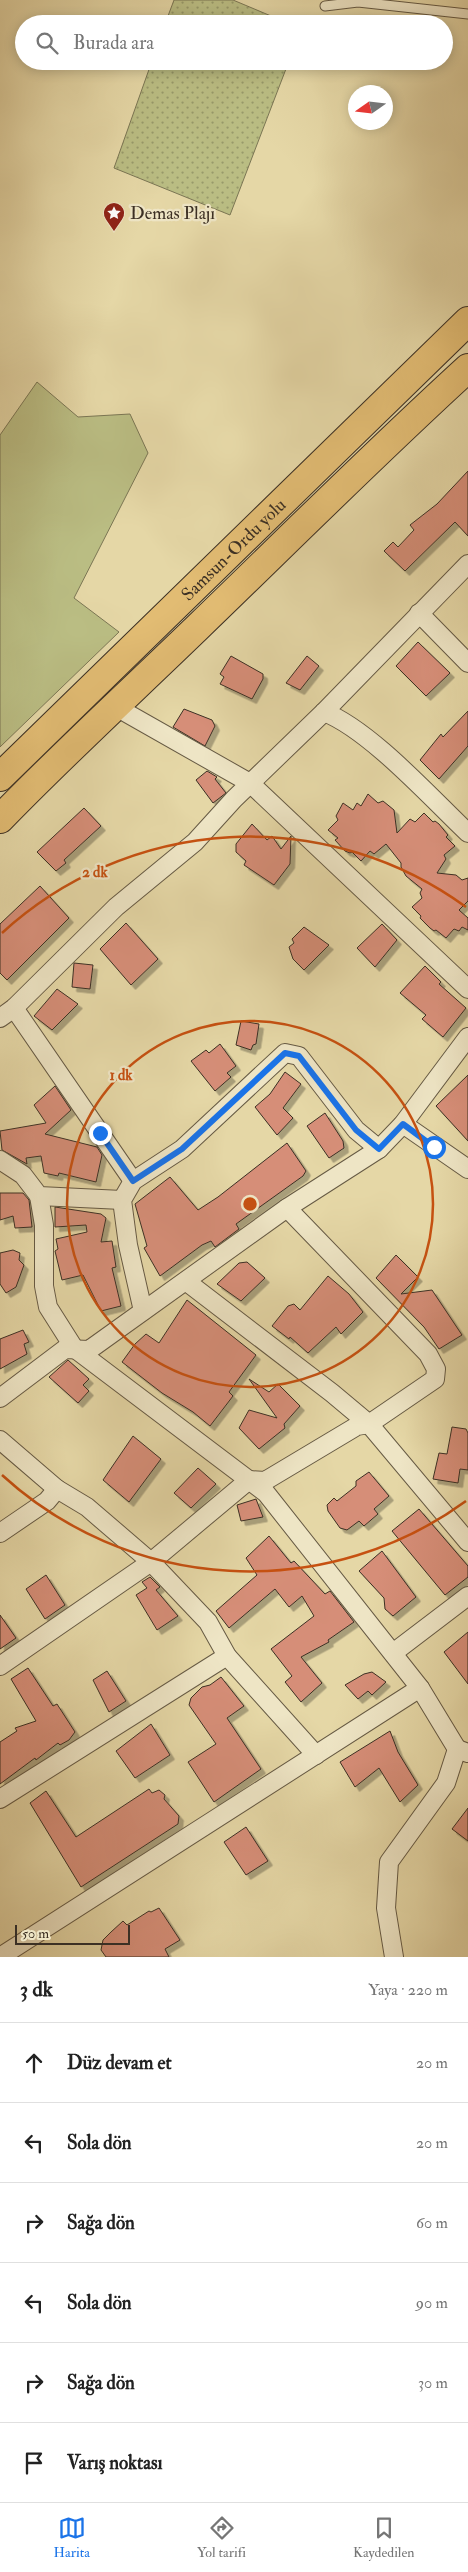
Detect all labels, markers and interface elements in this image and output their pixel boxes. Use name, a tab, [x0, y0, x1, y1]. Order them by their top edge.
search box	[15, 15, 453, 70]
icon: search	[33, 29, 61, 57]
text: Burada ara	[73, 31, 154, 55]
north arrow	[348, 85, 393, 130]
place icon: Demas Plajı	[102, 201, 126, 232]
place label: Demas Plajı	[130, 202, 215, 225]
street label: Samsun-Ordu yolu	[176, 493, 291, 606]
text: 2 dk	[82, 863, 108, 882]
text: 1 dk	[109, 1066, 133, 1085]
route end	[89, 1122, 112, 1145]
route start	[423, 1136, 446, 1159]
centre of rings	[241, 1195, 259, 1213]
scale bar	[15, 1922, 130, 1945]
text: 50 m	[22, 1925, 49, 1942]
text: 3 dk	[20, 1976, 53, 2003]
text: Yaya · 220 m	[368, 1980, 448, 2000]
icon: ahead	[20, 2049, 48, 2077]
text: Düz devam et	[67, 2051, 172, 2075]
text: 20 m	[416, 2053, 448, 2073]
icon: left	[20, 2129, 48, 2157]
text: Sola dön	[67, 2131, 132, 2155]
text: 20 m	[416, 2133, 448, 2153]
icon: right	[20, 2209, 48, 2237]
text: Sağa dön	[67, 2211, 135, 2235]
text: 60 m	[416, 2213, 448, 2233]
icon: left	[20, 2289, 48, 2317]
text: Sola dön	[67, 2291, 132, 2315]
text: 90 m	[416, 2293, 448, 2313]
icon: right	[20, 2369, 48, 2397]
text: Sağa dön	[67, 2371, 135, 2395]
text: 30 m	[418, 2373, 448, 2393]
icon: arrive	[20, 2449, 48, 2477]
text: Varış noktası	[67, 2451, 163, 2475]
tab: Harita	[54, 2514, 90, 2561]
tab: Yol tarifi	[197, 2514, 246, 2561]
tab: Kaydedilen	[353, 2514, 414, 2561]

